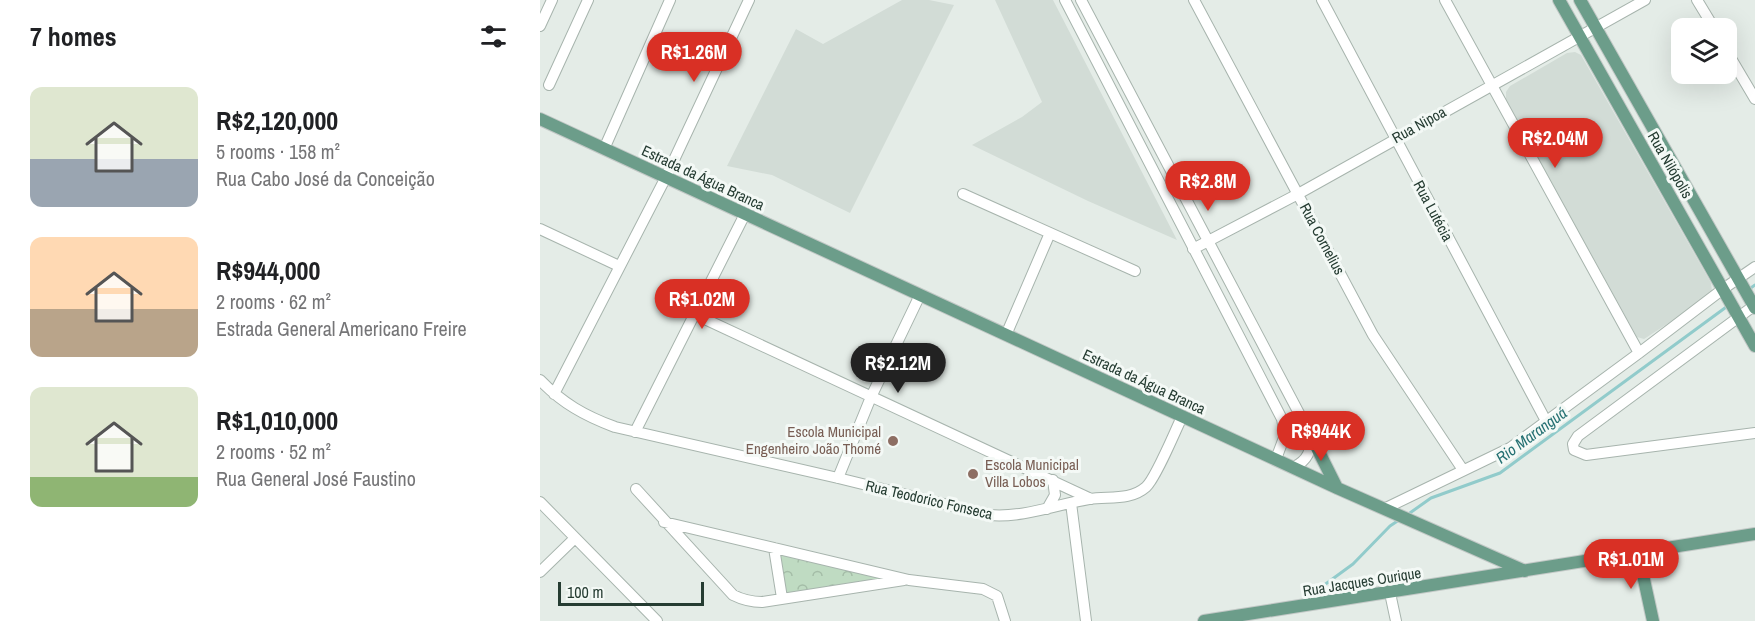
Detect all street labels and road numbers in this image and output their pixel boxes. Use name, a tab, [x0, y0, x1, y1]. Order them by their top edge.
street label: Rua Nipoa	[1388, 101, 1450, 148]
street label: Rua Nilópolis	[1643, 128, 1698, 202]
street label: Estrada da Água Branca	[638, 140, 768, 215]
street label: Rua Lutécia	[1409, 177, 1458, 245]
street label: Rua Cornelius	[1295, 199, 1350, 278]
street label: Estrada da Água Branca	[1079, 344, 1209, 419]
street label: Rua Teodorico Fonseca	[864, 475, 995, 524]
street label: Rua Jacques Ourique	[1301, 562, 1423, 601]

